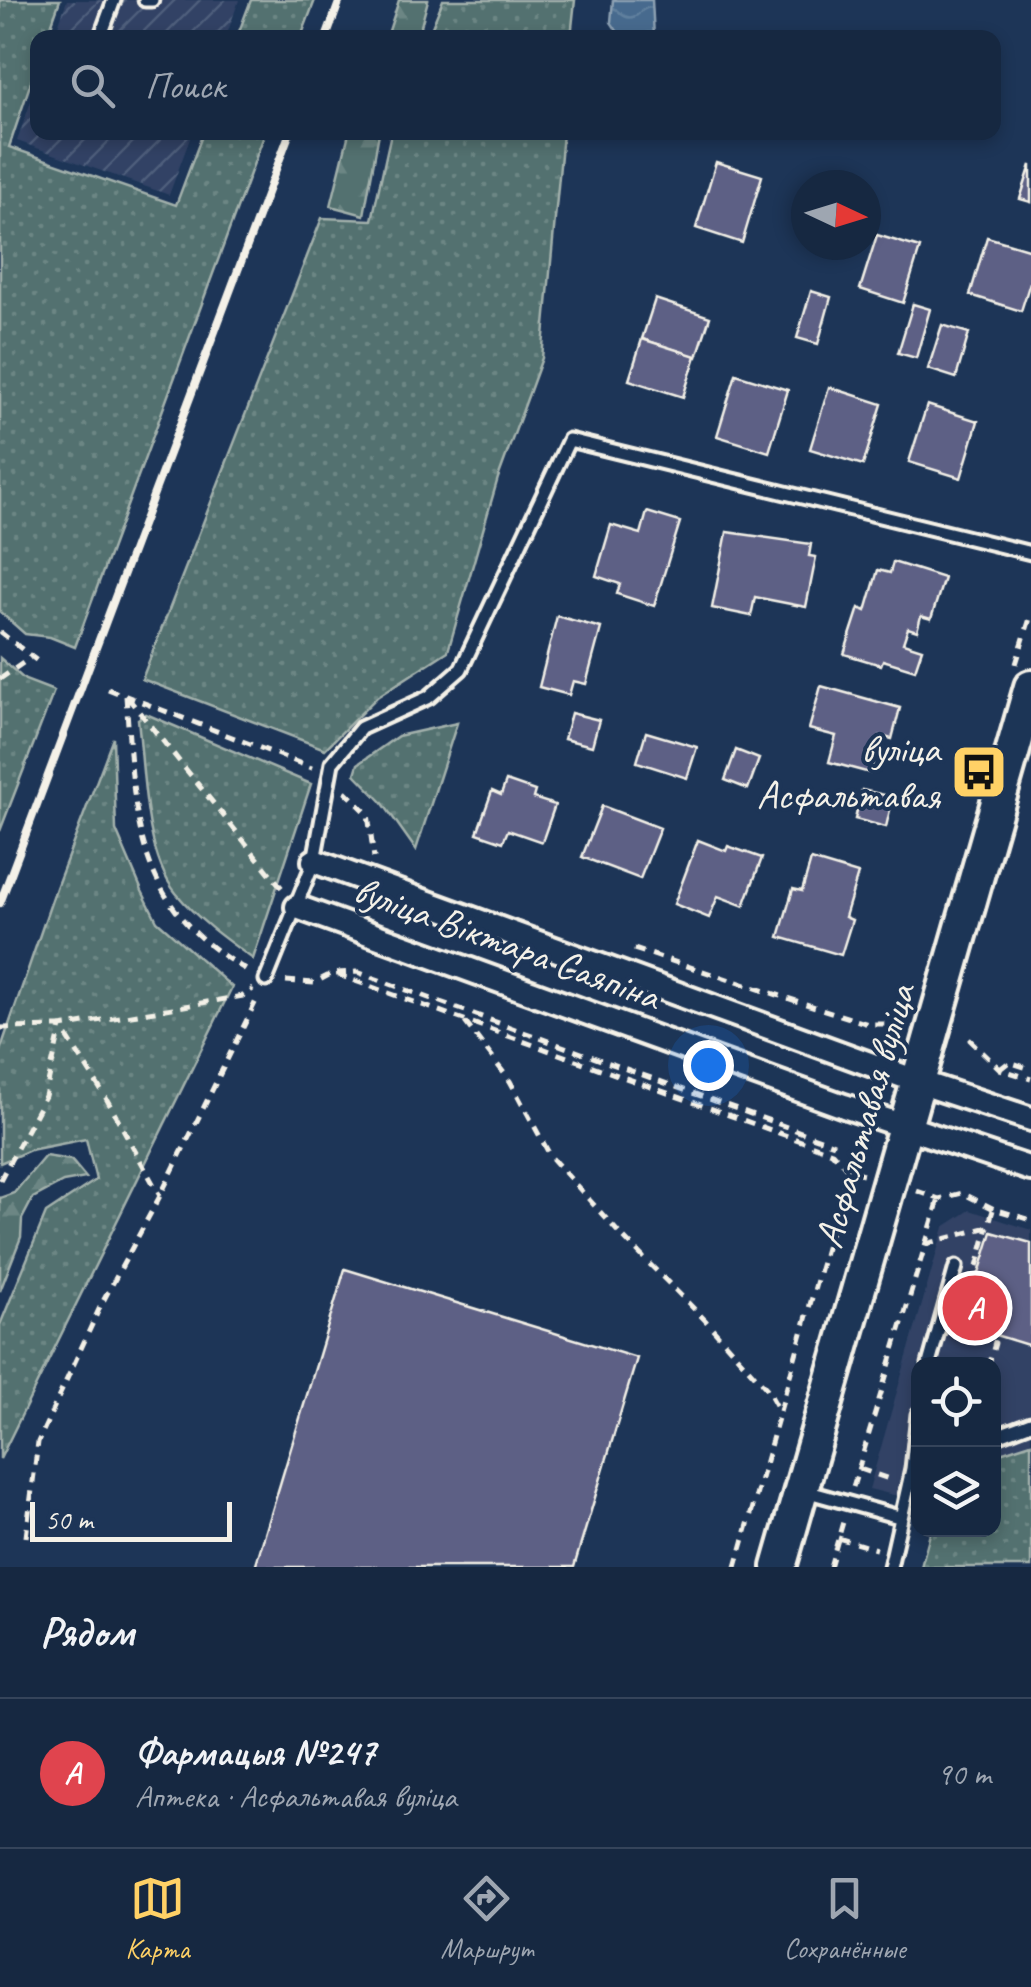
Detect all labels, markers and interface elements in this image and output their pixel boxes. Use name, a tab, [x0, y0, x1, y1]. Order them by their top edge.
search box	[30, 30, 1001, 140]
icon: search	[65, 58, 120, 113]
text: Поиск	[145, 62, 225, 109]
north arrow	[791, 170, 881, 260]
place label: вуліца Асфальтавая	[757, 724, 943, 820]
bus stop icon: вуліца Асфальтавая	[949, 742, 1009, 802]
street label: вуліца Віктара Саяпіна	[347, 865, 669, 1022]
street label: Асфальтавая вуліца	[803, 976, 927, 1254]
your location	[683, 1040, 734, 1091]
pin: A	[942, 1270, 1008, 1346]
map controls	[911, 1357, 1001, 1537]
button: locate	[911, 1357, 1001, 1447]
button: layers	[911, 1447, 1001, 1537]
scale bar	[30, 1497, 232, 1542]
text: 50 m	[45, 1502, 93, 1537]
text: Рядом	[40, 1606, 134, 1659]
text: Фармацыя №247	[135, 1729, 375, 1776]
text: A	[64, 1753, 81, 1794]
text: 90 m	[937, 1753, 991, 1794]
text: Аптека · Асфальтавая вуліца	[135, 1776, 457, 1817]
tab: Карта	[126, 1871, 190, 1966]
tab: Маршрут	[441, 1871, 533, 1966]
tab: Сохранённые	[784, 1871, 906, 1966]

